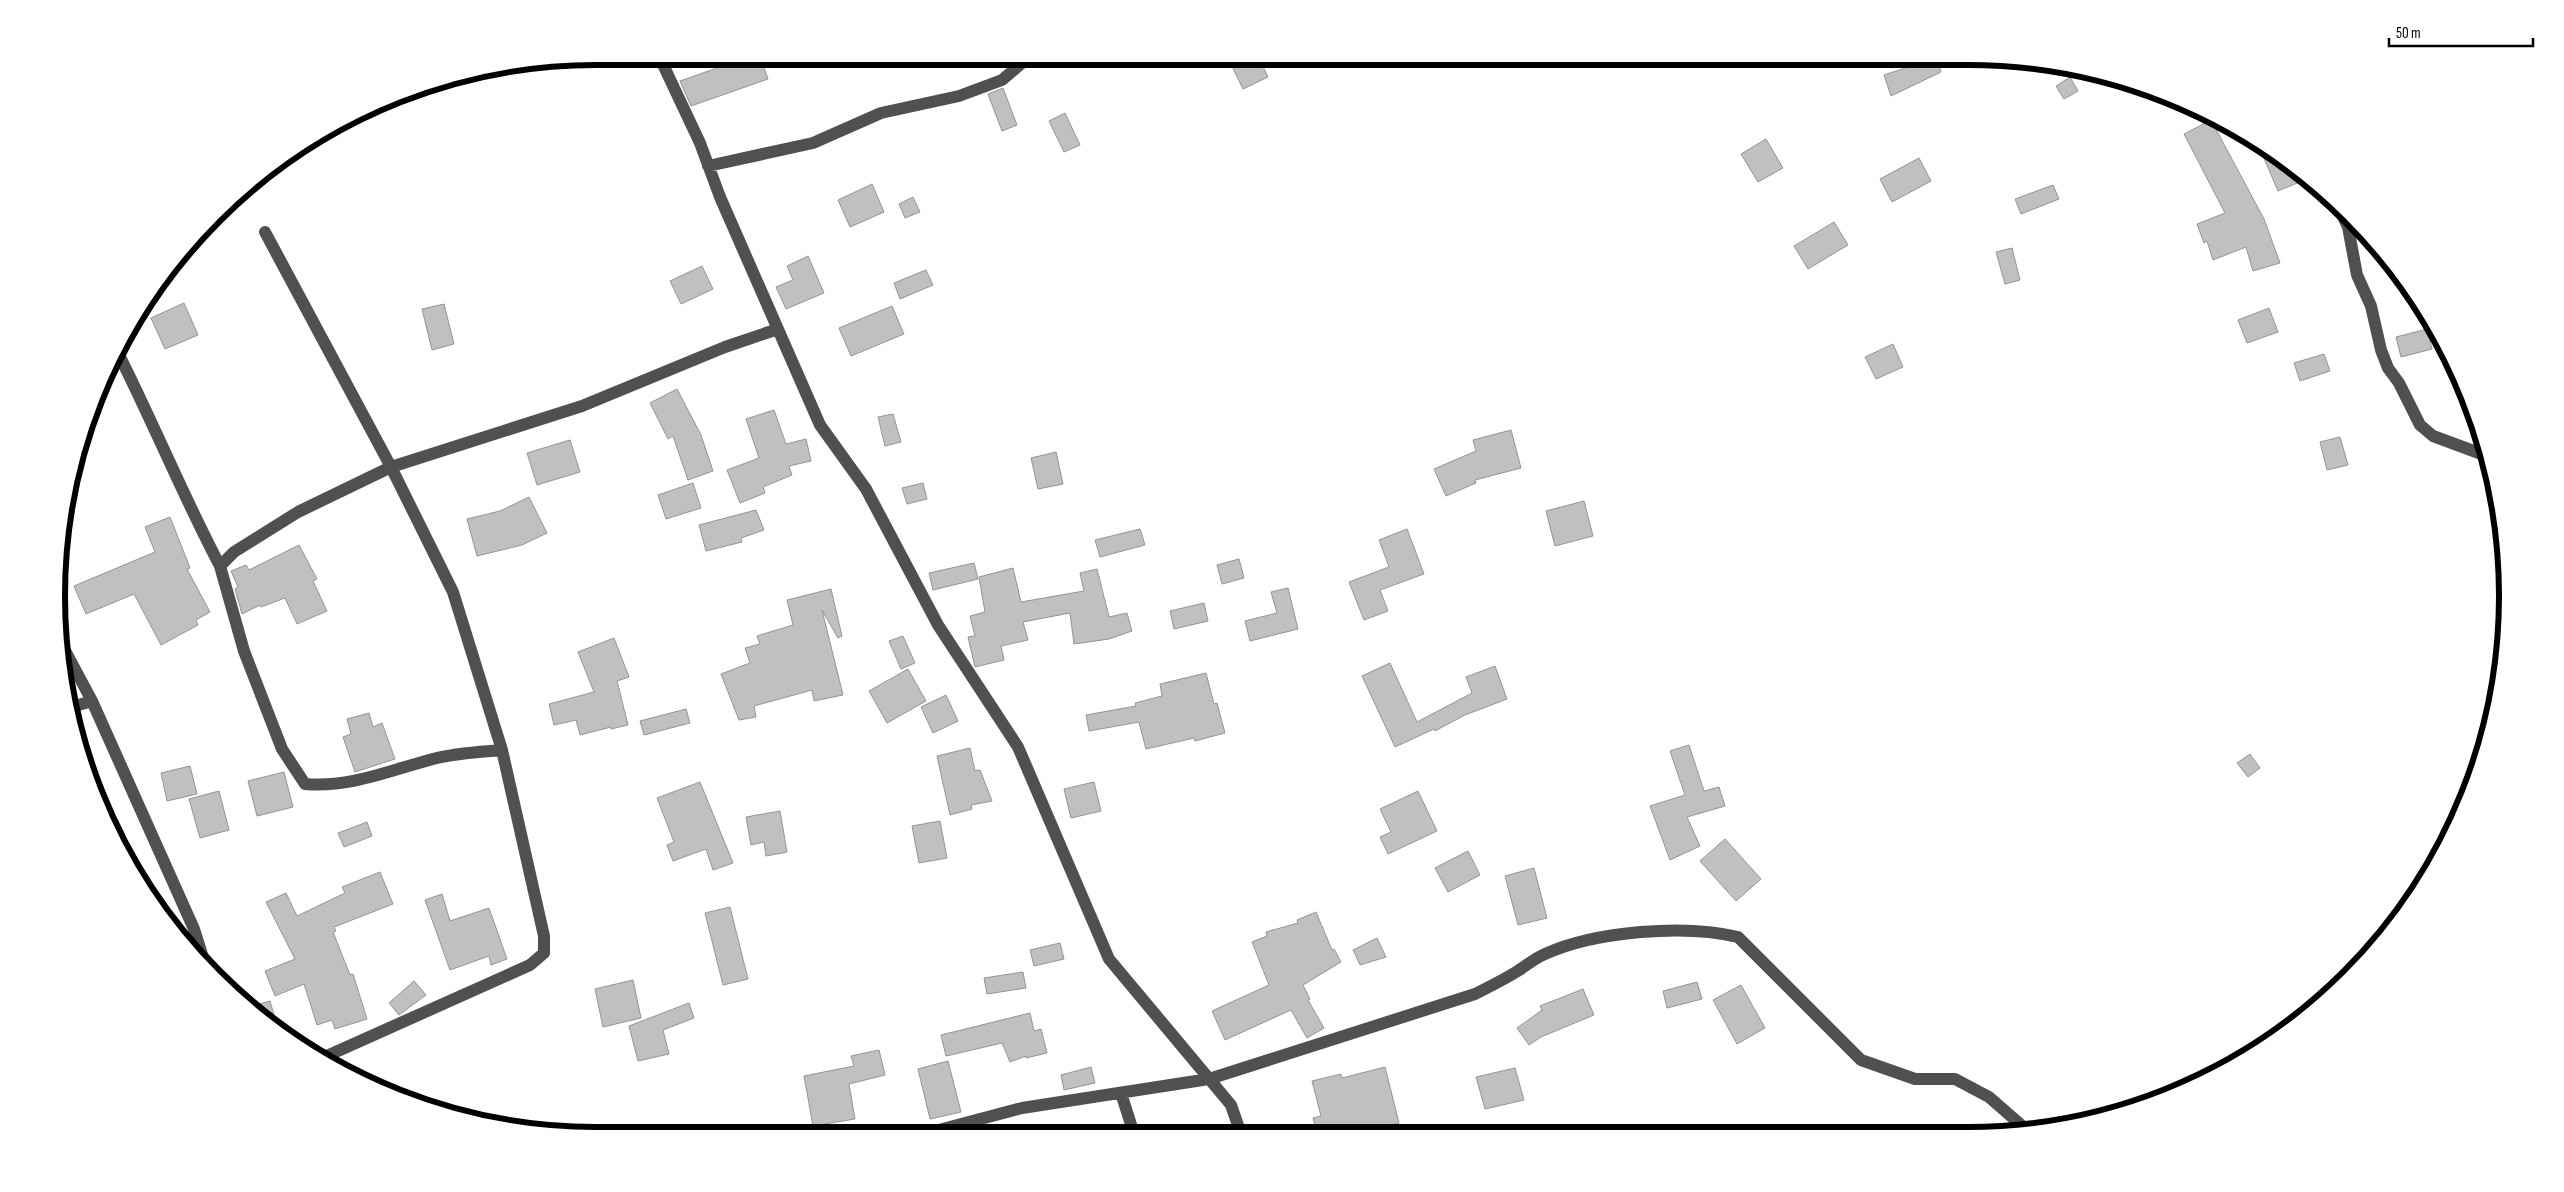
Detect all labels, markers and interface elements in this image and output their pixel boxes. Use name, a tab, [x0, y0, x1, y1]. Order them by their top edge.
scale bar	[2389, 15, 2533, 47]
text: 50 m	[2396, 24, 2421, 43]

